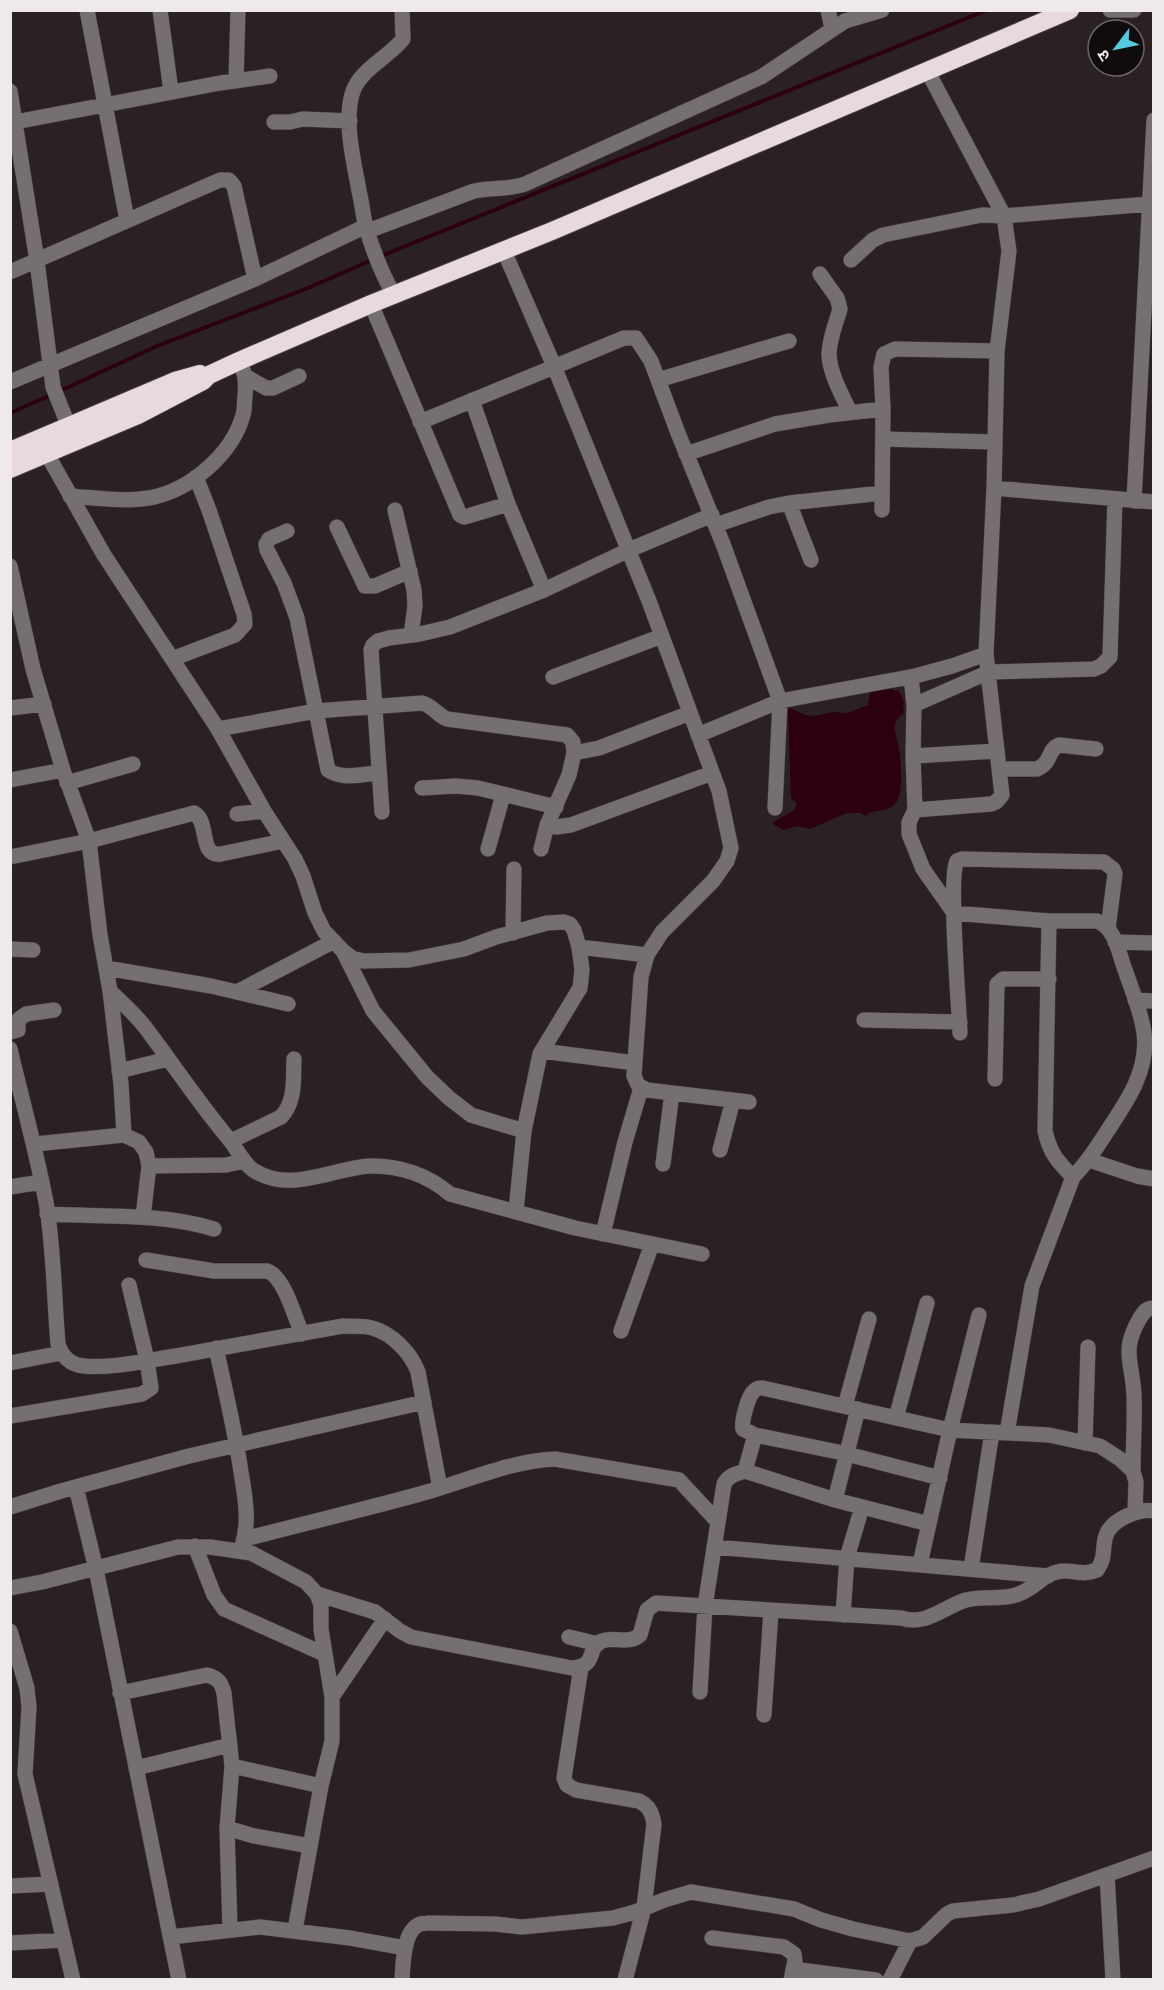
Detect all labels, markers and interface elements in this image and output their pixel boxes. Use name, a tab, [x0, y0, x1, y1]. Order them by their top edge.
north arrow	[1086, 18, 1146, 78]
text: उ	[1092, 46, 1114, 65]

